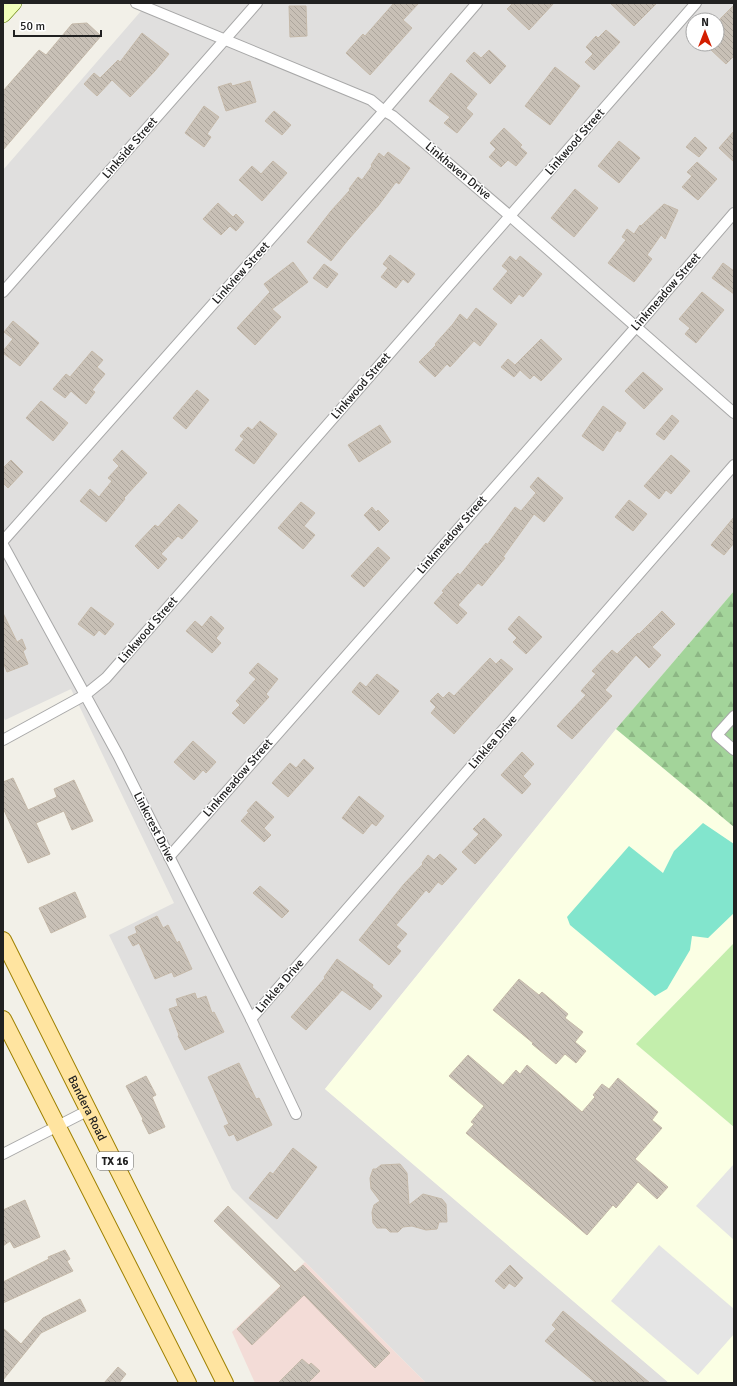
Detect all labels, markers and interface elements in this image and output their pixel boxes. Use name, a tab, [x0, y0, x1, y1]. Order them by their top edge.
scale bar	[14, 12, 101, 38]
north arrow	[685, 12, 725, 52]
text: N	[701, 16, 709, 29]
text: 50 m	[20, 19, 45, 34]
street label: Linkwood Street	[542, 106, 608, 178]
street label: Linkside Street	[99, 114, 161, 182]
street label: Linkhaven Drive	[422, 139, 494, 203]
street label: Linkview Street	[209, 239, 273, 307]
street label: Linkmeadow Street	[628, 250, 704, 334]
street label: Linkwood Street	[328, 350, 394, 422]
street label: Linkmeadow Street	[414, 493, 490, 577]
street label: Linkwood Street	[115, 594, 181, 666]
street label: Linklea Drive	[465, 712, 521, 772]
street label: Linkmeadow Street	[200, 736, 276, 820]
street label: Linkcrest Drive	[130, 790, 178, 864]
street label: Linklea Drive	[252, 956, 308, 1016]
street label: Bandera Road	[65, 1073, 110, 1143]
road number: TX 16	[97, 1152, 133, 1170]

